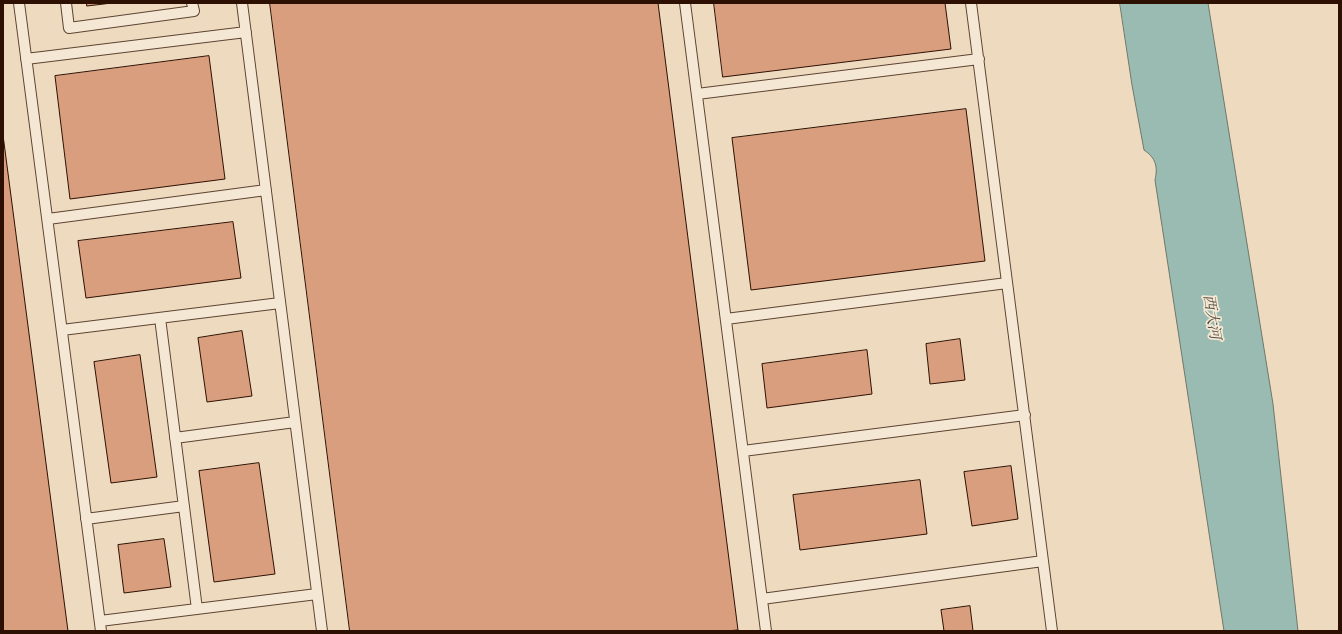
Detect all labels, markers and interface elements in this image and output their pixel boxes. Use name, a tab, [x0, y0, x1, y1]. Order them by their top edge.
water label: 西大河	[1199, 293, 1223, 341]

